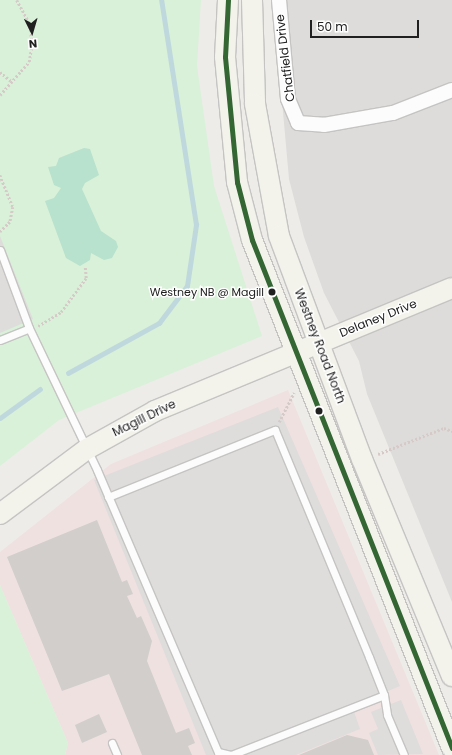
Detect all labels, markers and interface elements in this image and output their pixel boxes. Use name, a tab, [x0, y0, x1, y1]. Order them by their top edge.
north arrow	[12, 12, 52, 52]
scale bar	[312, 12, 421, 38]
street label: Chatfield Drive	[272, 13, 298, 103]
text: 50 m	[317, 18, 348, 35]
text: N	[28, 36, 38, 52]
place label: Westney NB @ Magill	[150, 285, 264, 299]
marker: Westney NB @ Magill	[267, 287, 277, 297]
street label: Westney Road North	[291, 287, 349, 405]
street label: Delaney Drive	[337, 296, 419, 340]
street label: Magill Drive	[110, 396, 178, 440]
unlabelled marker	[314, 406, 324, 416]

